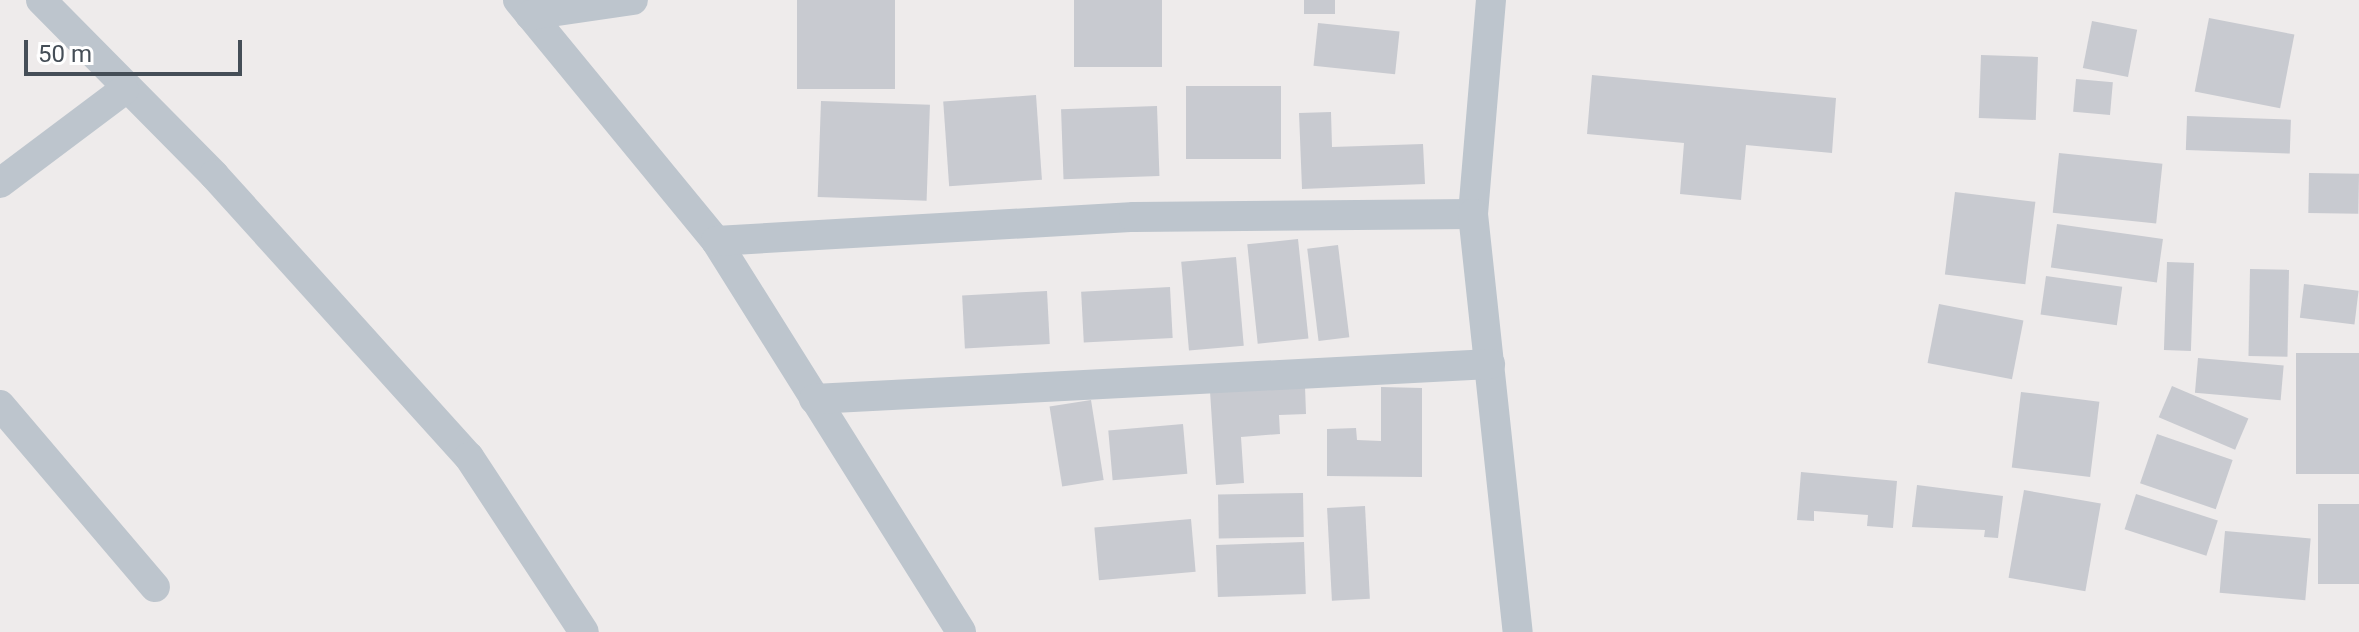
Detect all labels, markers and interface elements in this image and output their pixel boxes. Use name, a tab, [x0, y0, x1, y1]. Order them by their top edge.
scale bar	[28, 24, 246, 74]
text: 50 m	[38, 40, 92, 68]

